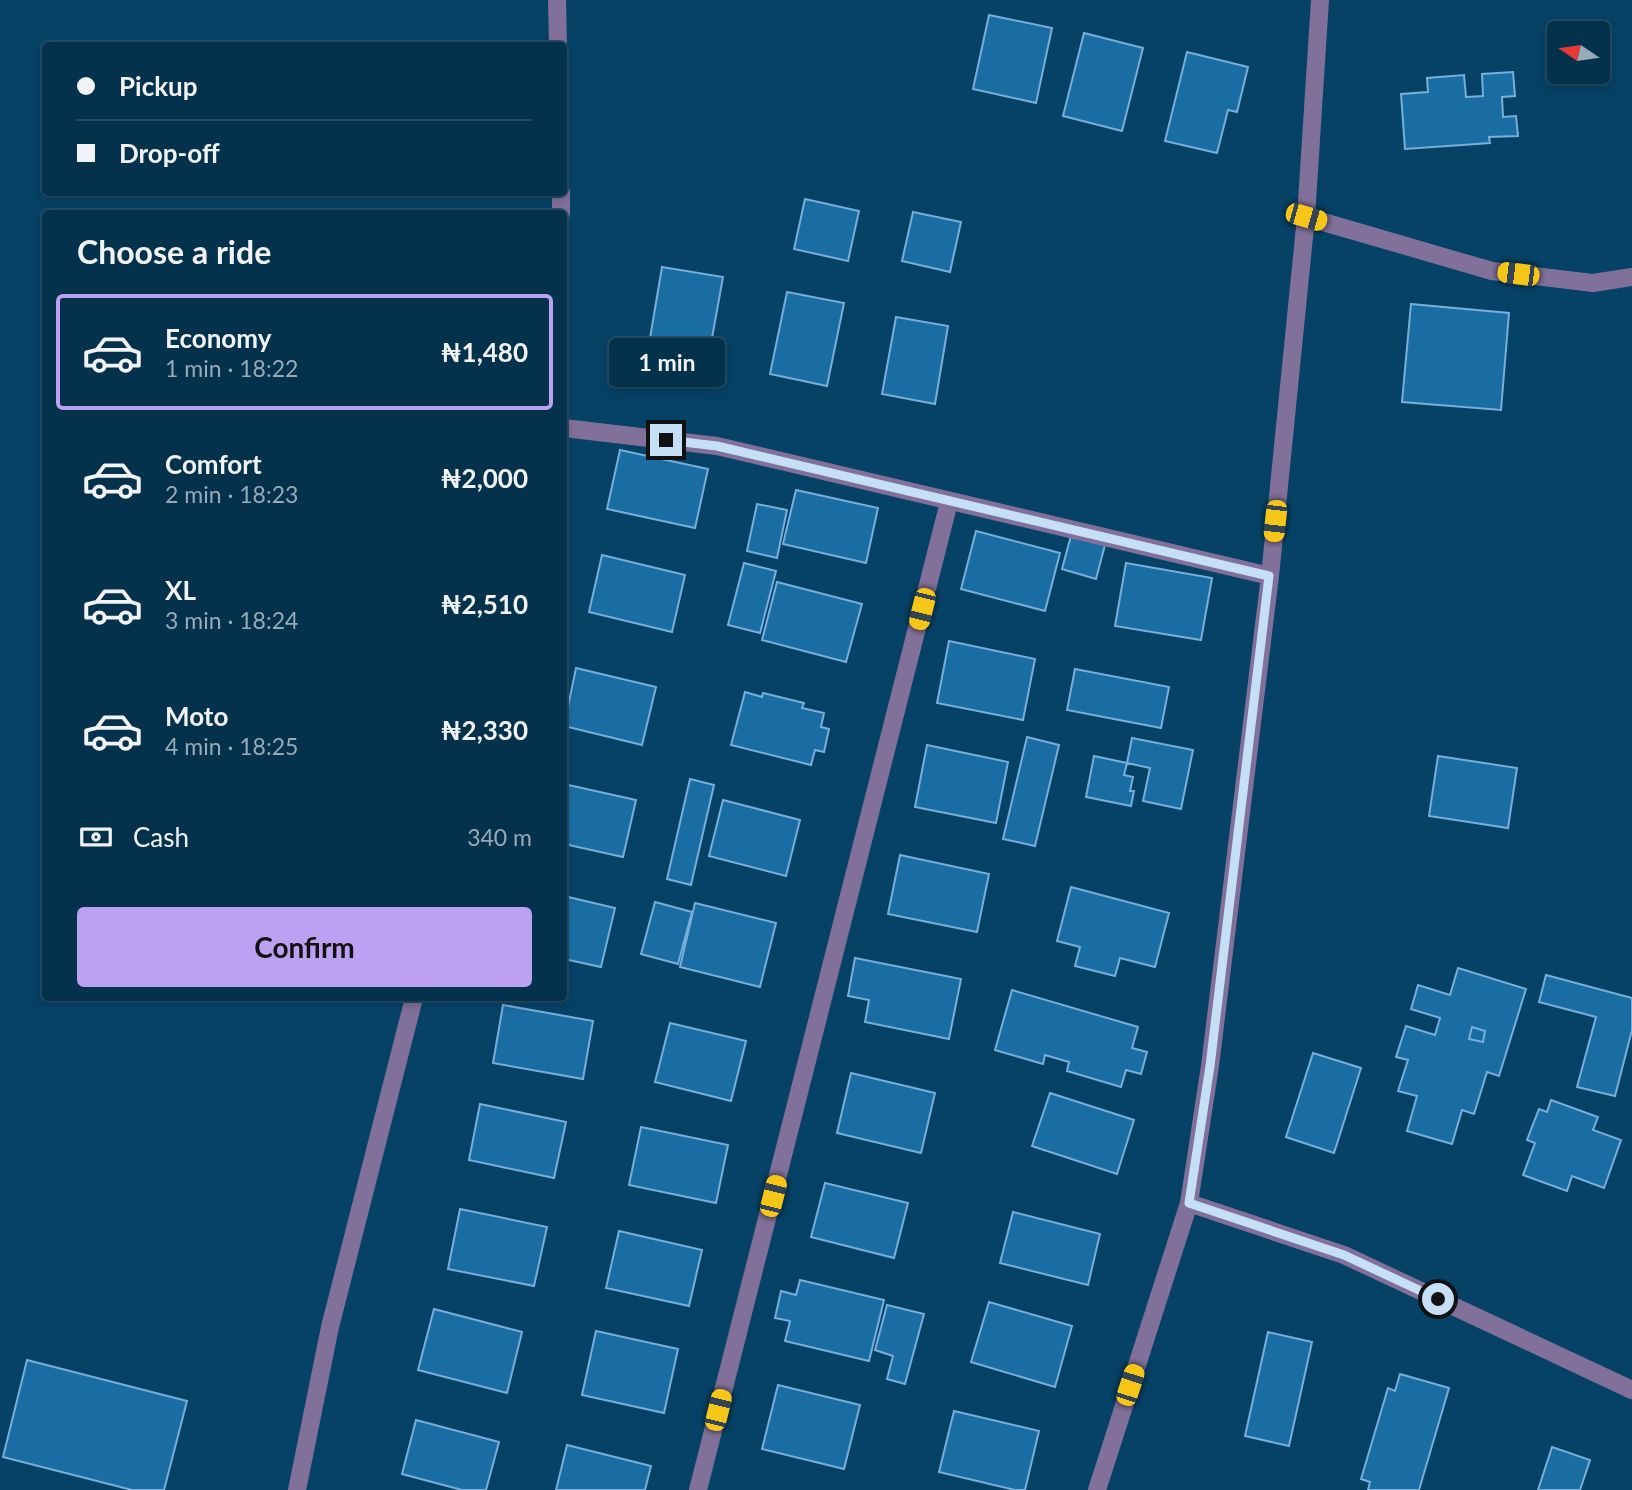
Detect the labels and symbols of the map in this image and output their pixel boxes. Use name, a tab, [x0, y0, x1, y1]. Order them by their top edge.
north arrow	[1547, 21, 1610, 84]
car	[1283, 201, 1330, 233]
car	[1496, 261, 1541, 287]
callout: 1 min	[608, 338, 724, 388]
route end	[650, 424, 682, 456]
car	[1263, 499, 1288, 543]
car	[907, 586, 938, 632]
car	[758, 1173, 789, 1219]
route start	[1422, 1283, 1454, 1315]
car	[1114, 1362, 1147, 1408]
car	[703, 1387, 734, 1433]

